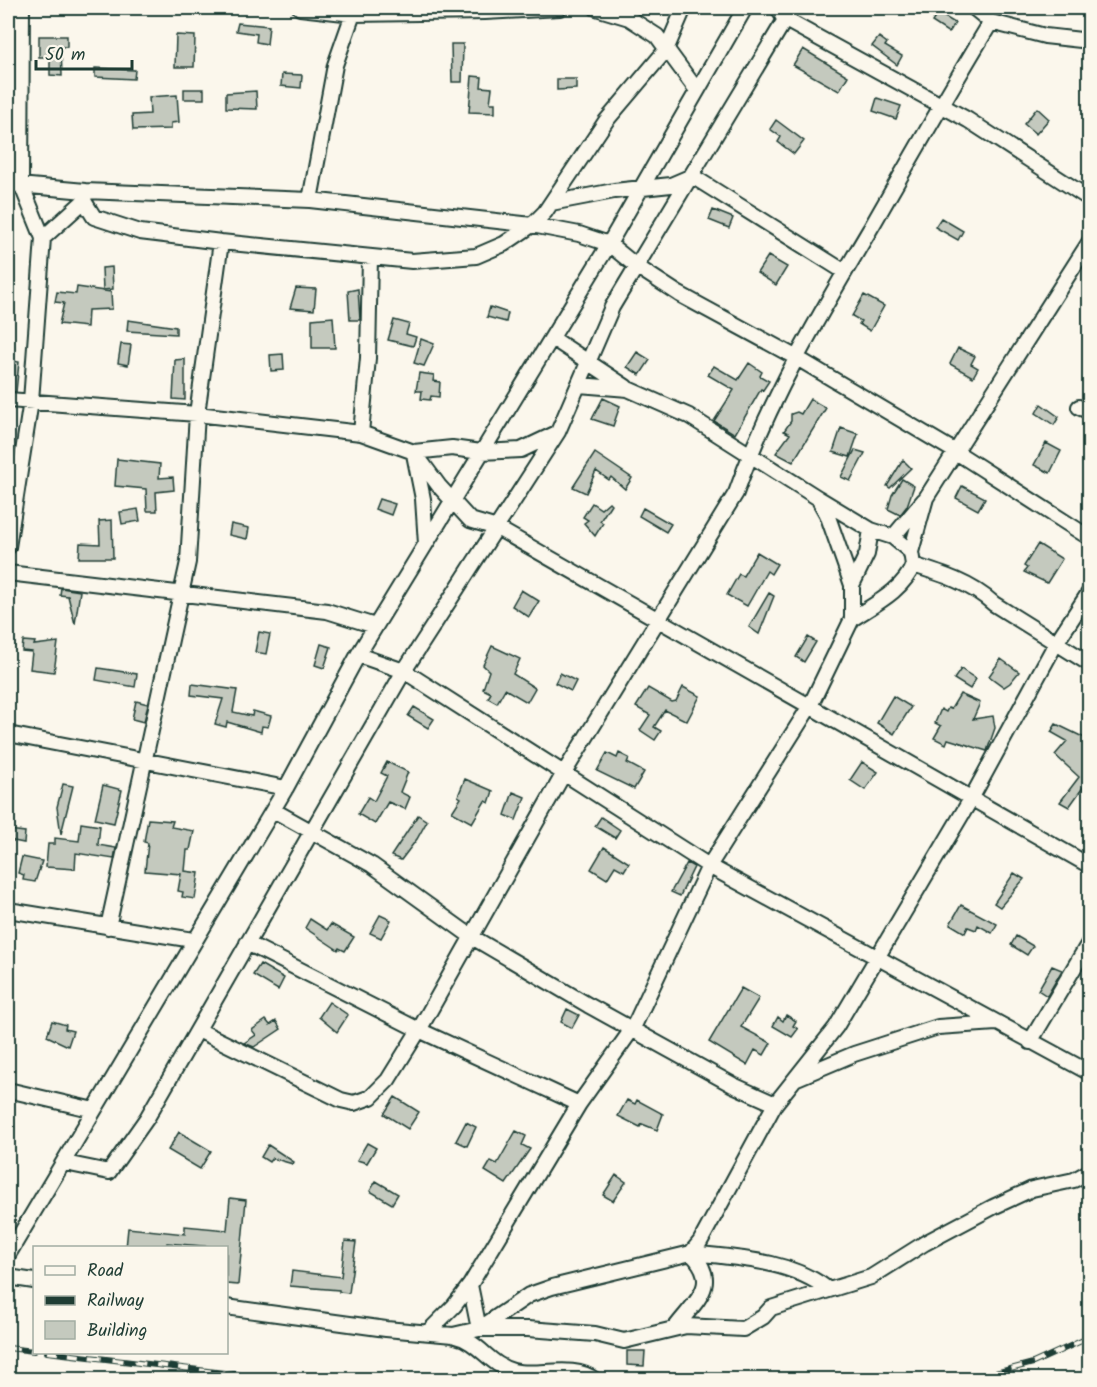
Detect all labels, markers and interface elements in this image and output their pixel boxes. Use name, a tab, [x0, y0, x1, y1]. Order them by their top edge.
scale bar	[36, 33, 132, 71]
text: 50 m	[45, 41, 85, 70]
legend	[33, 1246, 228, 1354]
text: Road	[87, 1257, 124, 1286]
text: Railway	[87, 1287, 144, 1316]
text: Building	[87, 1317, 147, 1346]

